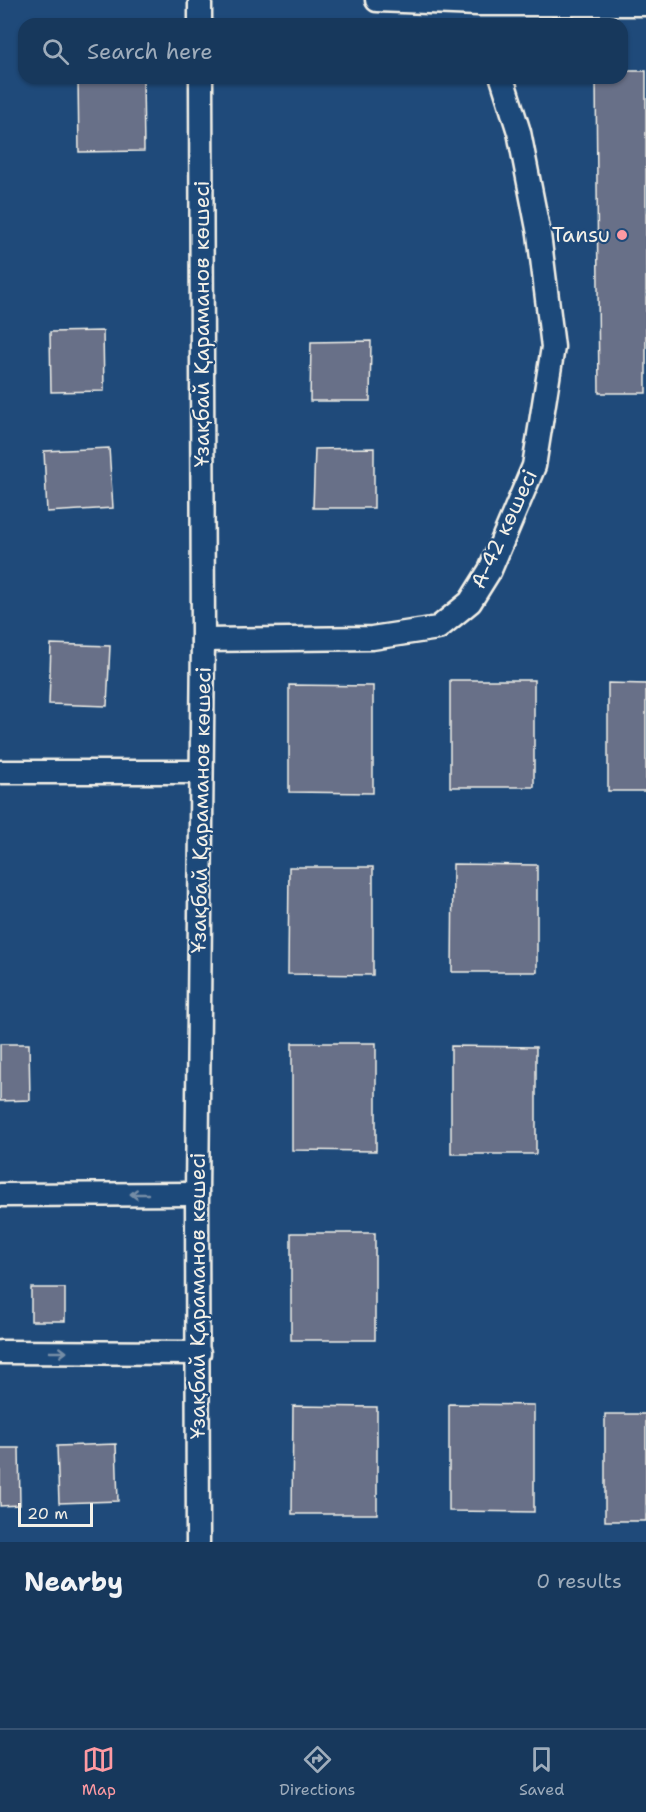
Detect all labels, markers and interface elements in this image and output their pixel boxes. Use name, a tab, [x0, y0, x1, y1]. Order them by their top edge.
search box	[18, 18, 628, 84]
icon: search	[39, 35, 72, 68]
text: Search here	[87, 37, 213, 66]
street label: Ұзақбай Қараманов көшесі	[188, 181, 216, 467]
place label: Tansu	[552, 221, 610, 249]
marker: Tansu	[615, 228, 629, 242]
street label: А-42 көшесі	[464, 465, 544, 593]
street label: Ұзақбай Қараманов көшесі	[185, 666, 217, 954]
street label: Ұзақбай Қараманов көшесі	[184, 1153, 212, 1439]
one-way arrow	[129, 1188, 149, 1200]
one-way arrow	[48, 1346, 68, 1358]
scale bar	[18, 1500, 93, 1528]
text: 20 m	[27, 1503, 68, 1524]
text: Nearby	[24, 1564, 123, 1599]
text: 0 results	[536, 1568, 622, 1594]
tab: Map	[82, 1743, 116, 1800]
tab: Directions	[279, 1743, 356, 1800]
tab: Saved	[519, 1743, 564, 1800]

